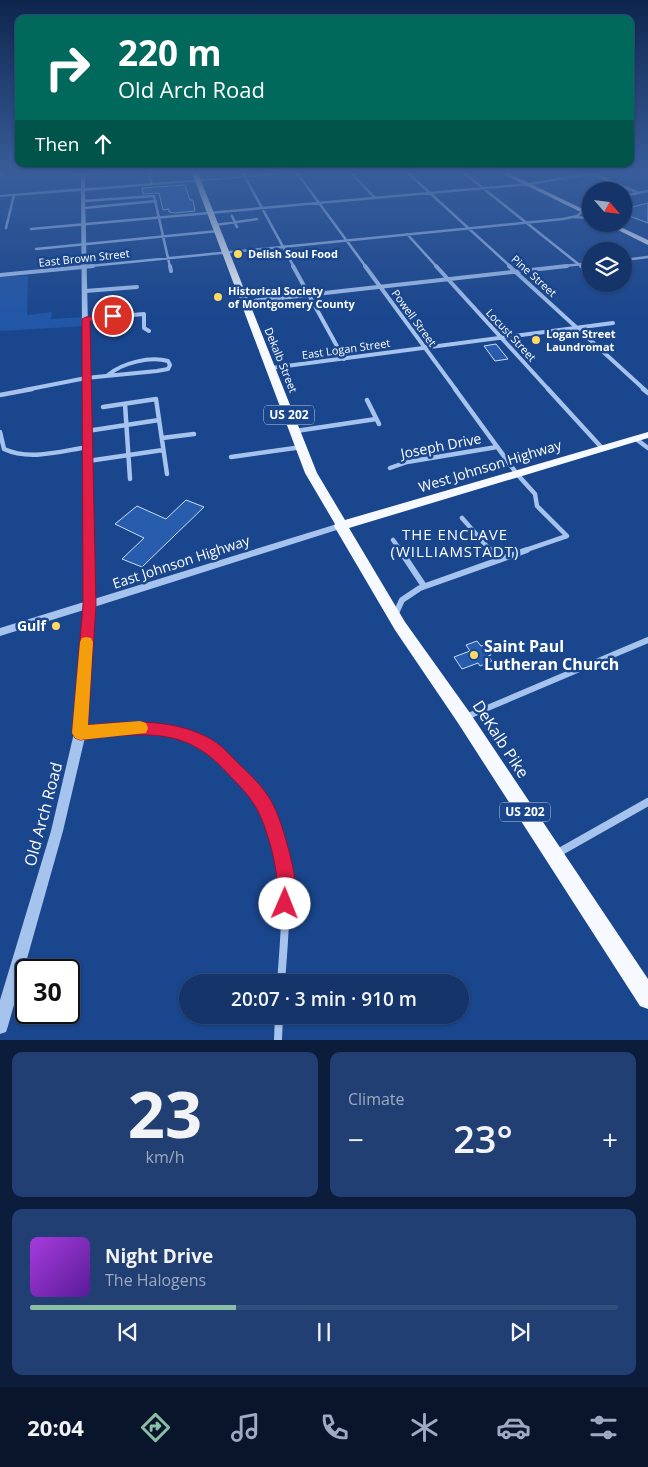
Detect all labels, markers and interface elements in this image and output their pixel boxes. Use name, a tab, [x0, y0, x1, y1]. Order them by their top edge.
text: 220 m	[118, 29, 222, 76]
icon: right	[35, 35, 100, 100]
text: Old Arch Road	[118, 74, 265, 104]
icon: ahead	[89, 130, 117, 158]
text: Then	[35, 131, 79, 157]
north arrow	[582, 182, 632, 232]
map controls	[582, 182, 632, 292]
button: layers	[582, 242, 632, 292]
street label: East Brown Street	[38, 245, 130, 270]
place label: Delish Soul Food	[248, 246, 338, 261]
marker: Delish Soul Food	[232, 248, 244, 260]
street label: Pine Street	[509, 251, 560, 300]
place label: Historical Society of Montgomery County	[228, 283, 356, 311]
street label: Powell Street	[389, 286, 440, 349]
marker: Historical Society of Montgomery County	[212, 291, 224, 303]
pin	[92, 295, 134, 337]
icon: arrive	[99, 302, 127, 330]
street label: Locust Street	[483, 305, 540, 364]
street label: Dekalb Street	[262, 325, 301, 395]
place label: Logan Street Laundromat	[546, 326, 616, 354]
marker: Logan Street Laundromat	[530, 334, 542, 346]
street label: East Logan Street	[301, 335, 391, 362]
road number: US 202	[264, 406, 314, 424]
street label: Joseph Drive	[397, 428, 483, 463]
street label: West Johnson Highway	[416, 434, 565, 496]
district label: THE ENCLAVE (WILLIAMSTADT)	[391, 524, 519, 561]
street label: East Johnson Highway	[110, 530, 253, 593]
place label: Gulf	[17, 616, 48, 635]
marker: Gulf	[50, 620, 62, 632]
place label: Saint Paul Lutheran Church	[484, 635, 619, 675]
marker: Saint Paul Lutheran Church	[468, 649, 480, 661]
street label: DeKalb Pike	[468, 696, 534, 782]
street label: Old Arch Road	[19, 760, 67, 868]
road number: US 202	[500, 802, 550, 822]
position arrow	[258, 877, 310, 929]
speed limit sign: 30	[15, 959, 80, 1024]
text: 20:07 · 3 min · 910 m	[231, 986, 417, 1012]
text: 23	[128, 1069, 202, 1157]
text: Climate	[348, 1088, 405, 1110]
text: 23°	[453, 1112, 513, 1164]
text: −	[348, 1120, 364, 1158]
text: +	[602, 1120, 618, 1158]
text: km/h	[146, 1146, 184, 1168]
text: Night Drive	[105, 1243, 213, 1269]
text: The Halogens	[105, 1269, 206, 1291]
icon: previous	[114, 1318, 142, 1346]
icon: pause	[310, 1318, 338, 1346]
icon: next	[506, 1318, 534, 1346]
icon: directions	[138, 1410, 173, 1445]
icon: music	[228, 1410, 263, 1445]
icon: phone	[317, 1410, 352, 1445]
icon: climate	[407, 1410, 442, 1445]
icon: car	[496, 1410, 531, 1445]
icon: filters	[586, 1410, 621, 1445]
text: 20:04	[27, 1412, 84, 1442]

